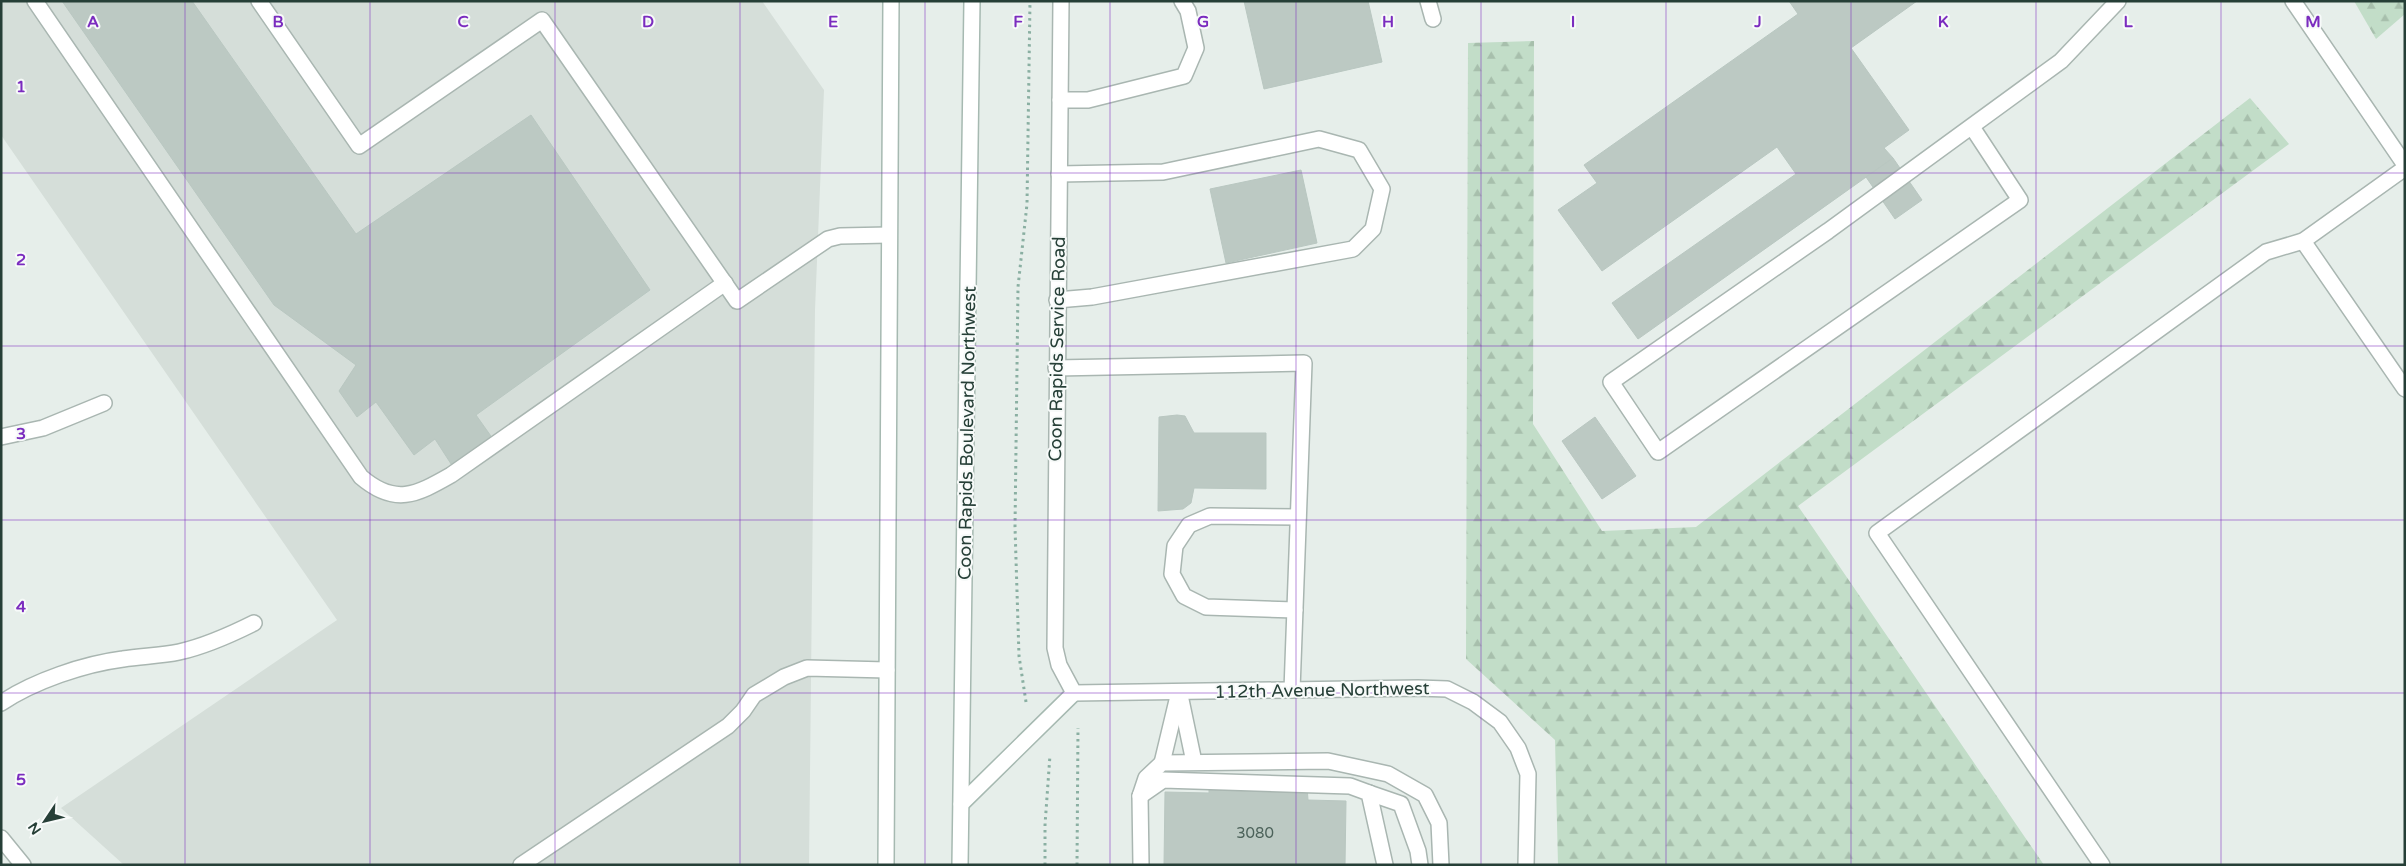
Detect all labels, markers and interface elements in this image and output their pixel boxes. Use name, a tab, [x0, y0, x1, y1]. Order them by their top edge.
text: A	[87, 12, 99, 32]
text: B	[272, 12, 284, 32]
text: C	[457, 12, 469, 32]
text: D	[642, 12, 654, 32]
text: E	[828, 12, 838, 32]
text: F	[1013, 12, 1023, 32]
text: G	[1197, 12, 1209, 32]
text: H	[1382, 12, 1394, 32]
text: I	[1571, 12, 1575, 32]
text: J	[1753, 12, 1762, 32]
text: K	[1938, 12, 1949, 32]
text: L	[2123, 12, 2133, 32]
text: M	[2305, 12, 2321, 32]
text: 1	[16, 77, 26, 97]
street label: Coon Rapids Service Road	[1044, 236, 1070, 462]
text: 2	[16, 250, 26, 270]
street label: Coon Rapids Boulevard Northwest	[953, 286, 981, 580]
text: 3	[16, 424, 26, 444]
text: 4	[16, 597, 26, 617]
street label: 112th Avenue Northwest	[1214, 677, 1430, 703]
text: 5	[16, 770, 26, 790]
north arrow	[20, 796, 70, 846]
text: N	[25, 819, 45, 838]
house number: 3080	[1236, 824, 1274, 842]

